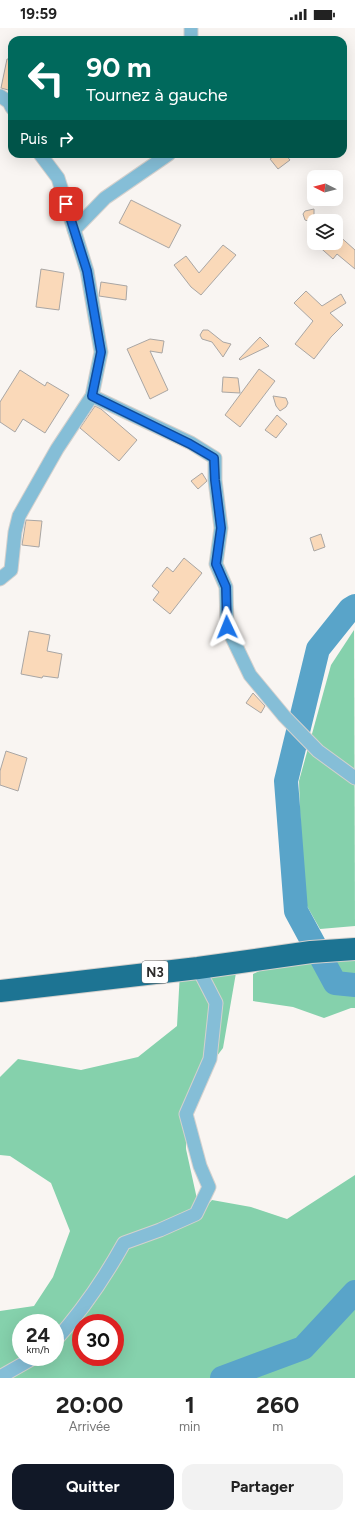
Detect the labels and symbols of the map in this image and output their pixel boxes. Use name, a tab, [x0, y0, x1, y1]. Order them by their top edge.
north arrow	[307, 170, 343, 206]
pin	[49, 187, 83, 221]
position arrow	[206, 606, 248, 648]
road number: N3	[142, 961, 168, 983]
speed limit sign: 30	[72, 1314, 124, 1366]

